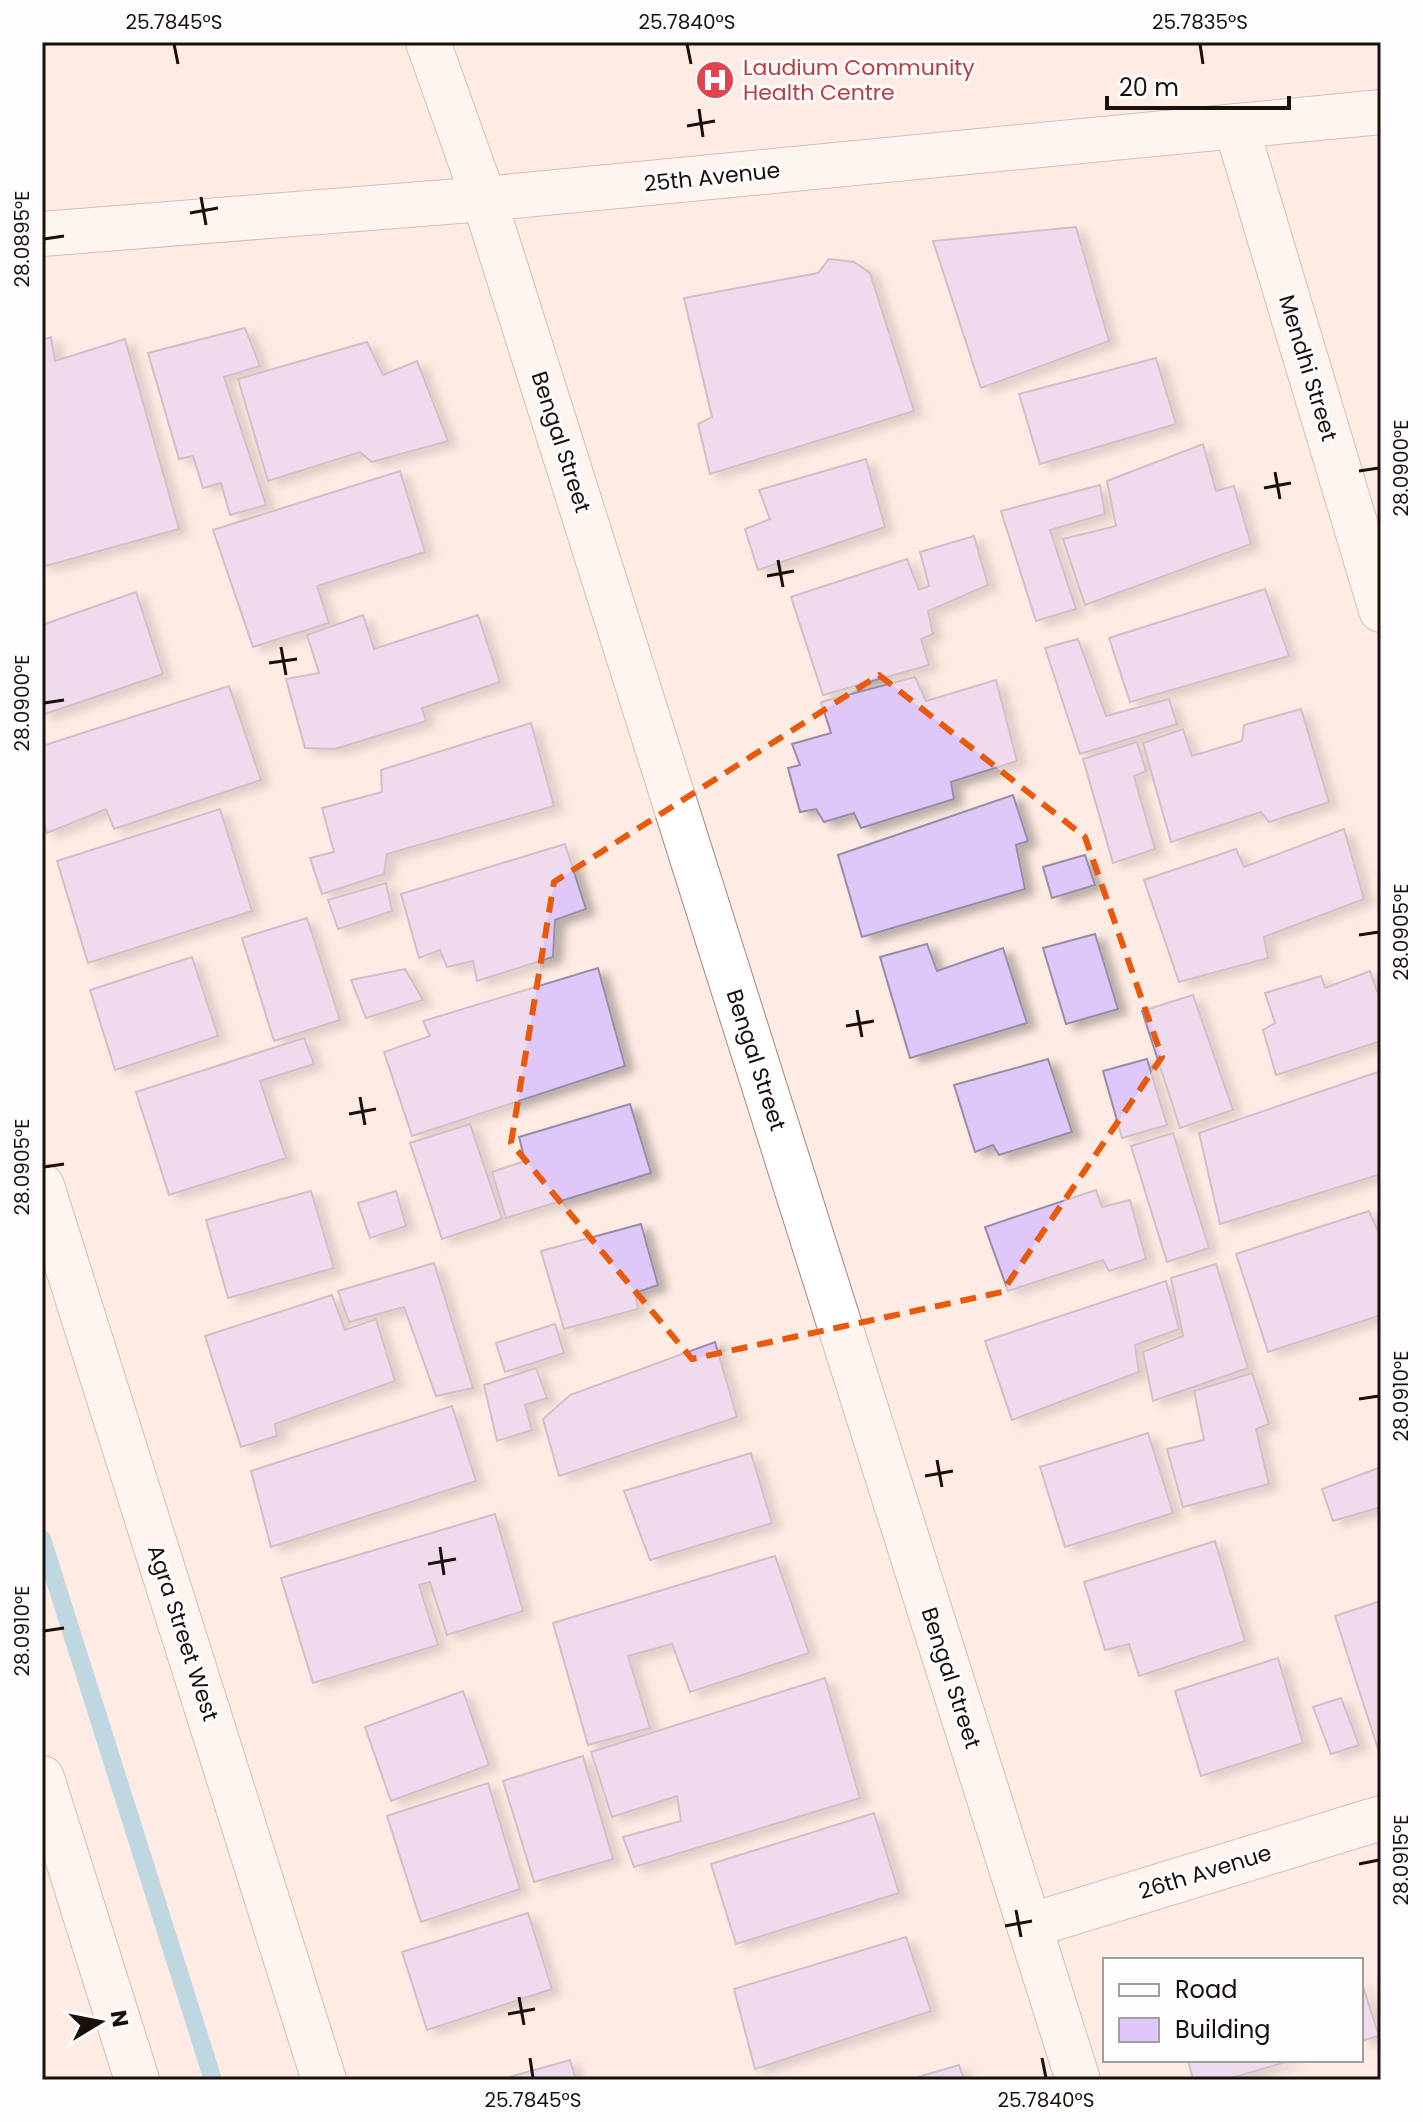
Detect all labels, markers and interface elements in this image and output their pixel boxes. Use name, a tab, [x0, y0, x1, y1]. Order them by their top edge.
text: 25.7845°S	[126, 8, 222, 36]
text: 25.7840°S	[639, 8, 735, 36]
text: 25.7835°S	[1152, 8, 1248, 36]
place label: Laudium Community Health Centre	[743, 52, 975, 108]
hospital icon: Laudium Community Health Centre	[694, 59, 736, 101]
scale bar	[1107, 60, 1289, 110]
text: 20 m	[1119, 71, 1179, 104]
street label: 25th Avenue	[642, 154, 782, 200]
text: 28.0895°E	[8, 190, 36, 288]
street label: Mendhi Street	[1271, 291, 1345, 445]
street label: Bengal Street	[524, 367, 598, 517]
text: 28.0900°E	[1387, 419, 1415, 517]
text: 28.0900°E	[8, 654, 36, 752]
text: 28.0905°E	[1387, 883, 1415, 981]
street label: Bengal Street	[719, 985, 793, 1135]
text: 28.0905°E	[8, 1118, 36, 1216]
text: 28.0910°E	[1387, 1351, 1415, 1441]
street label: Agra Street West	[140, 1541, 226, 1725]
text: 28.0910°E	[8, 1586, 36, 1676]
street label: Bengal Street	[914, 1603, 988, 1753]
text: 28.0915°E	[1387, 1815, 1415, 1905]
street label: 26th Avenue	[1135, 1837, 1275, 1907]
legend	[1103, 1958, 1363, 2062]
text: Road	[1175, 1973, 1237, 2006]
north arrow	[60, 1982, 140, 2062]
text: N	[103, 2008, 136, 2029]
text: Building	[1175, 2013, 1271, 2046]
text: 25.7845°S	[485, 2086, 581, 2114]
text: 25.7840°S	[998, 2086, 1094, 2114]

